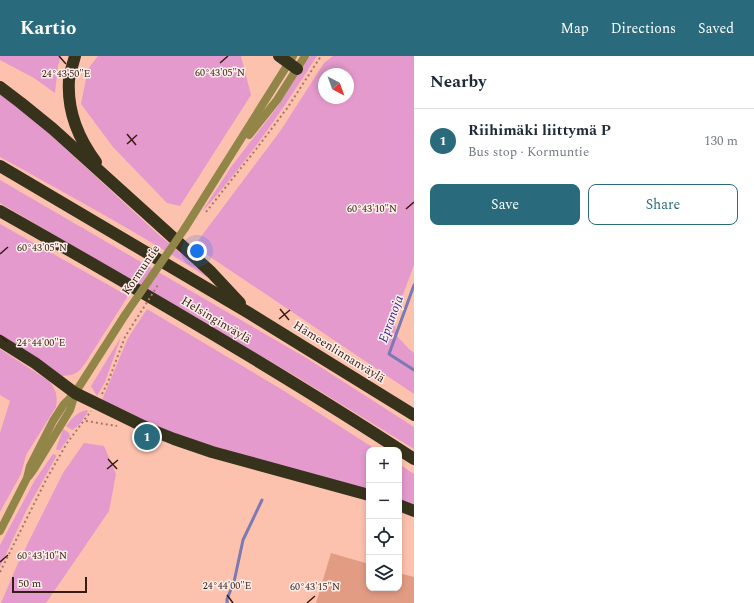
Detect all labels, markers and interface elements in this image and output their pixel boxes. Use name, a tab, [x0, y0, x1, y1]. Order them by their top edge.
text: Kartio	[20, 14, 76, 43]
text: Map	[561, 18, 589, 39]
text: Directions	[611, 18, 676, 39]
text: Saved	[698, 18, 734, 39]
text: 60°43'05"N	[195, 65, 245, 81]
text: 24°43'50"E	[42, 66, 90, 82]
north arrow	[318, 68, 354, 104]
text: Nearby	[430, 69, 486, 95]
text: Riihimäki liittymä P	[468, 119, 611, 142]
text: 1	[439, 131, 447, 151]
text: 130 m	[704, 131, 738, 151]
text: Bus stop · Kormuntie	[468, 142, 589, 162]
button: Save	[430, 184, 580, 225]
button: Share	[588, 184, 738, 225]
text: 60°43'10"N	[347, 201, 397, 217]
text: 60°43'05"N	[17, 240, 67, 256]
street label: Kormuntie	[117, 241, 165, 299]
your location	[187, 241, 207, 261]
street label: Helsinginväylä	[177, 292, 255, 349]
water label: Epranoja	[373, 292, 409, 346]
street label: Hämeenlinnanväylä	[289, 316, 389, 388]
text: 24°44'00"E	[17, 335, 65, 351]
pin: 1	[134, 422, 160, 452]
map controls	[366, 447, 402, 591]
button: +	[366, 447, 402, 483]
button: −	[366, 483, 402, 519]
button: locate	[366, 519, 402, 555]
text: 60°43'10"N	[17, 548, 67, 564]
button: layers	[366, 555, 402, 591]
scale bar	[12, 575, 87, 594]
text: 50 m	[18, 575, 41, 592]
text: 24°44'00"E	[203, 578, 251, 594]
text: 60°43'15"N	[290, 579, 340, 595]

